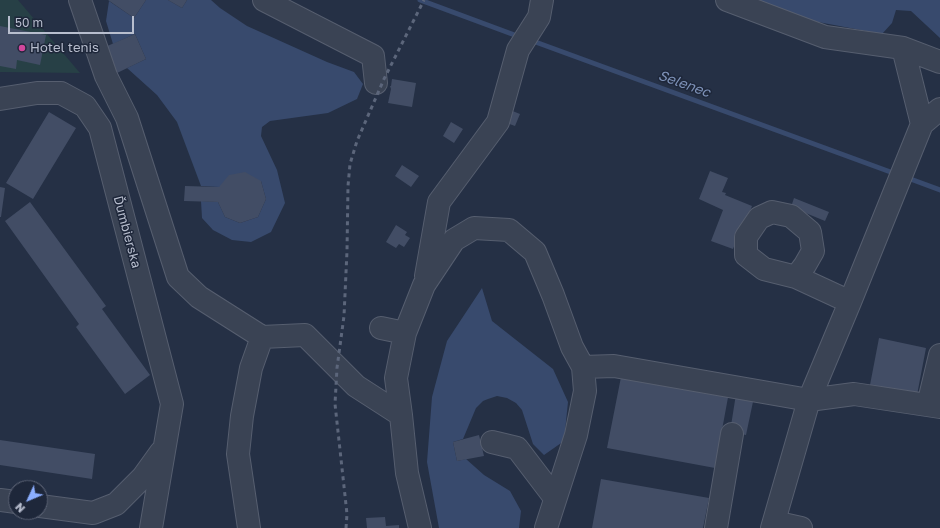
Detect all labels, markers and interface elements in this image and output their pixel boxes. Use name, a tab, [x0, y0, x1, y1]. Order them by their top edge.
scale bar	[10, 8, 136, 34]
text: 50 m	[15, 15, 43, 30]
place label: Hotel tenis	[30, 40, 99, 56]
marker: Hotel tenis	[17, 43, 27, 53]
water label: Selenec	[656, 67, 712, 101]
street label: Ďumbierska	[110, 194, 144, 270]
north arrow	[8, 480, 48, 520]
text: N	[12, 500, 27, 516]

